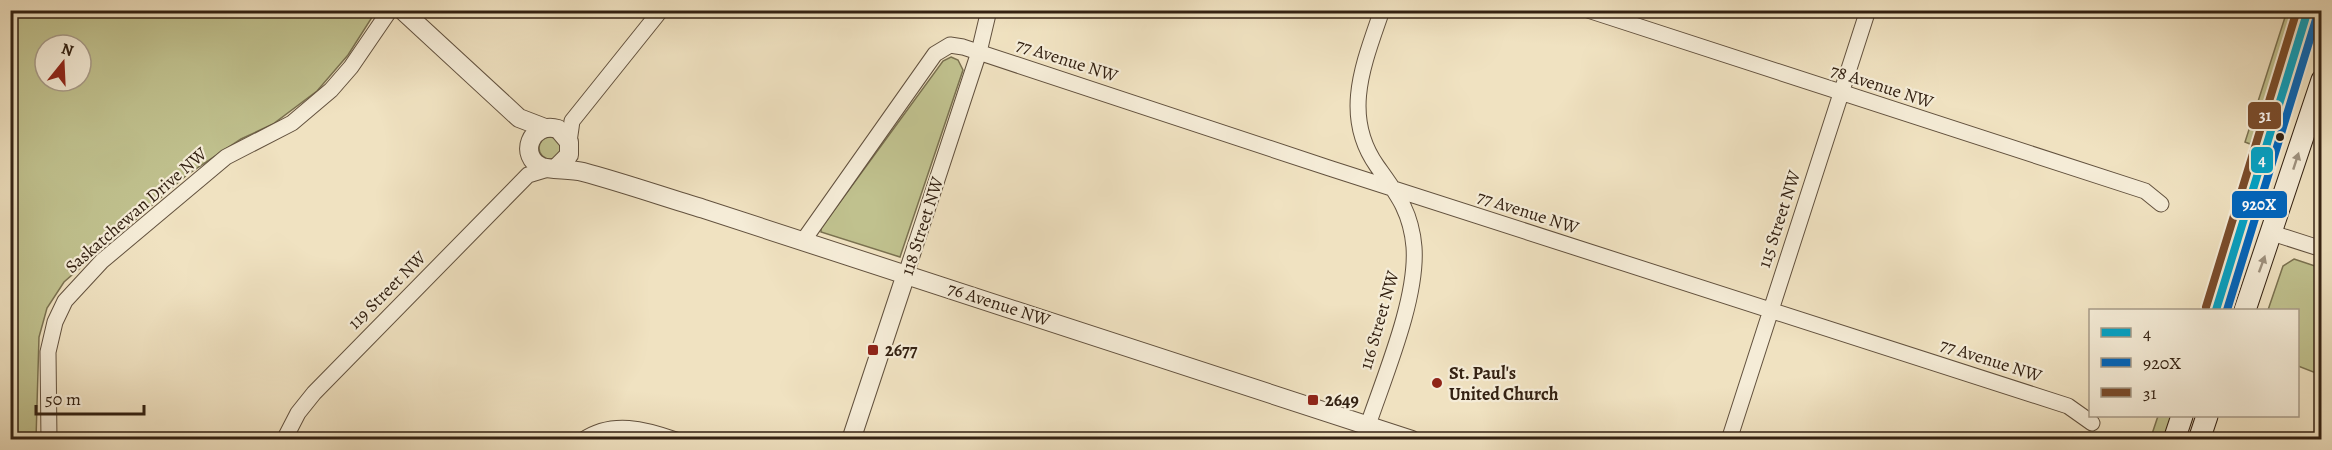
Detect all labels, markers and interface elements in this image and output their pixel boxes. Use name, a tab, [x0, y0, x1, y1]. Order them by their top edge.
street label: 77 Avenue NW	[1013, 32, 1121, 88]
north arrow	[33, 33, 93, 93]
text: N	[58, 37, 77, 62]
street label: 78 Avenue NW	[1828, 58, 1937, 114]
line badge: 31	[2247, 101, 2282, 130]
text: 31	[2259, 105, 2272, 127]
unlabelled marker	[2274, 131, 2286, 143]
street label: Saskatchewan Drive NW	[60, 141, 212, 278]
line badge: 4	[2250, 146, 2274, 174]
text: 4	[2258, 150, 2266, 172]
one-way arrow	[2292, 152, 2301, 170]
street label: 115 Street NW	[1752, 167, 1806, 271]
street label: 118 Street NW	[895, 174, 949, 278]
street label: 77 Avenue NW	[1474, 184, 1582, 240]
line badge: 920X	[2231, 190, 2288, 219]
text: 920X	[2242, 194, 2276, 216]
street label: 119 Street NW	[343, 245, 432, 334]
one-way arrow	[2258, 255, 2268, 273]
street label: 116 Street NW	[1353, 268, 1405, 372]
street label: 76 Avenue NW	[945, 276, 1053, 332]
legend	[2089, 309, 2299, 417]
text: 4	[2143, 321, 2151, 345]
street label: 77 Avenue NW	[1937, 332, 2045, 388]
place label: 2677	[885, 338, 918, 362]
marker: 2677	[866, 343, 880, 357]
text: 920X	[2143, 351, 2181, 375]
place label: St. Paul's United Church	[1449, 361, 1559, 406]
marker: St. Paul's United Church	[1430, 376, 1444, 390]
scale bar	[36, 378, 144, 416]
text: 31	[2143, 381, 2157, 405]
text: 50 m	[45, 387, 81, 411]
place label: 2649	[1325, 388, 1359, 412]
marker: 2649	[1306, 393, 1320, 407]

